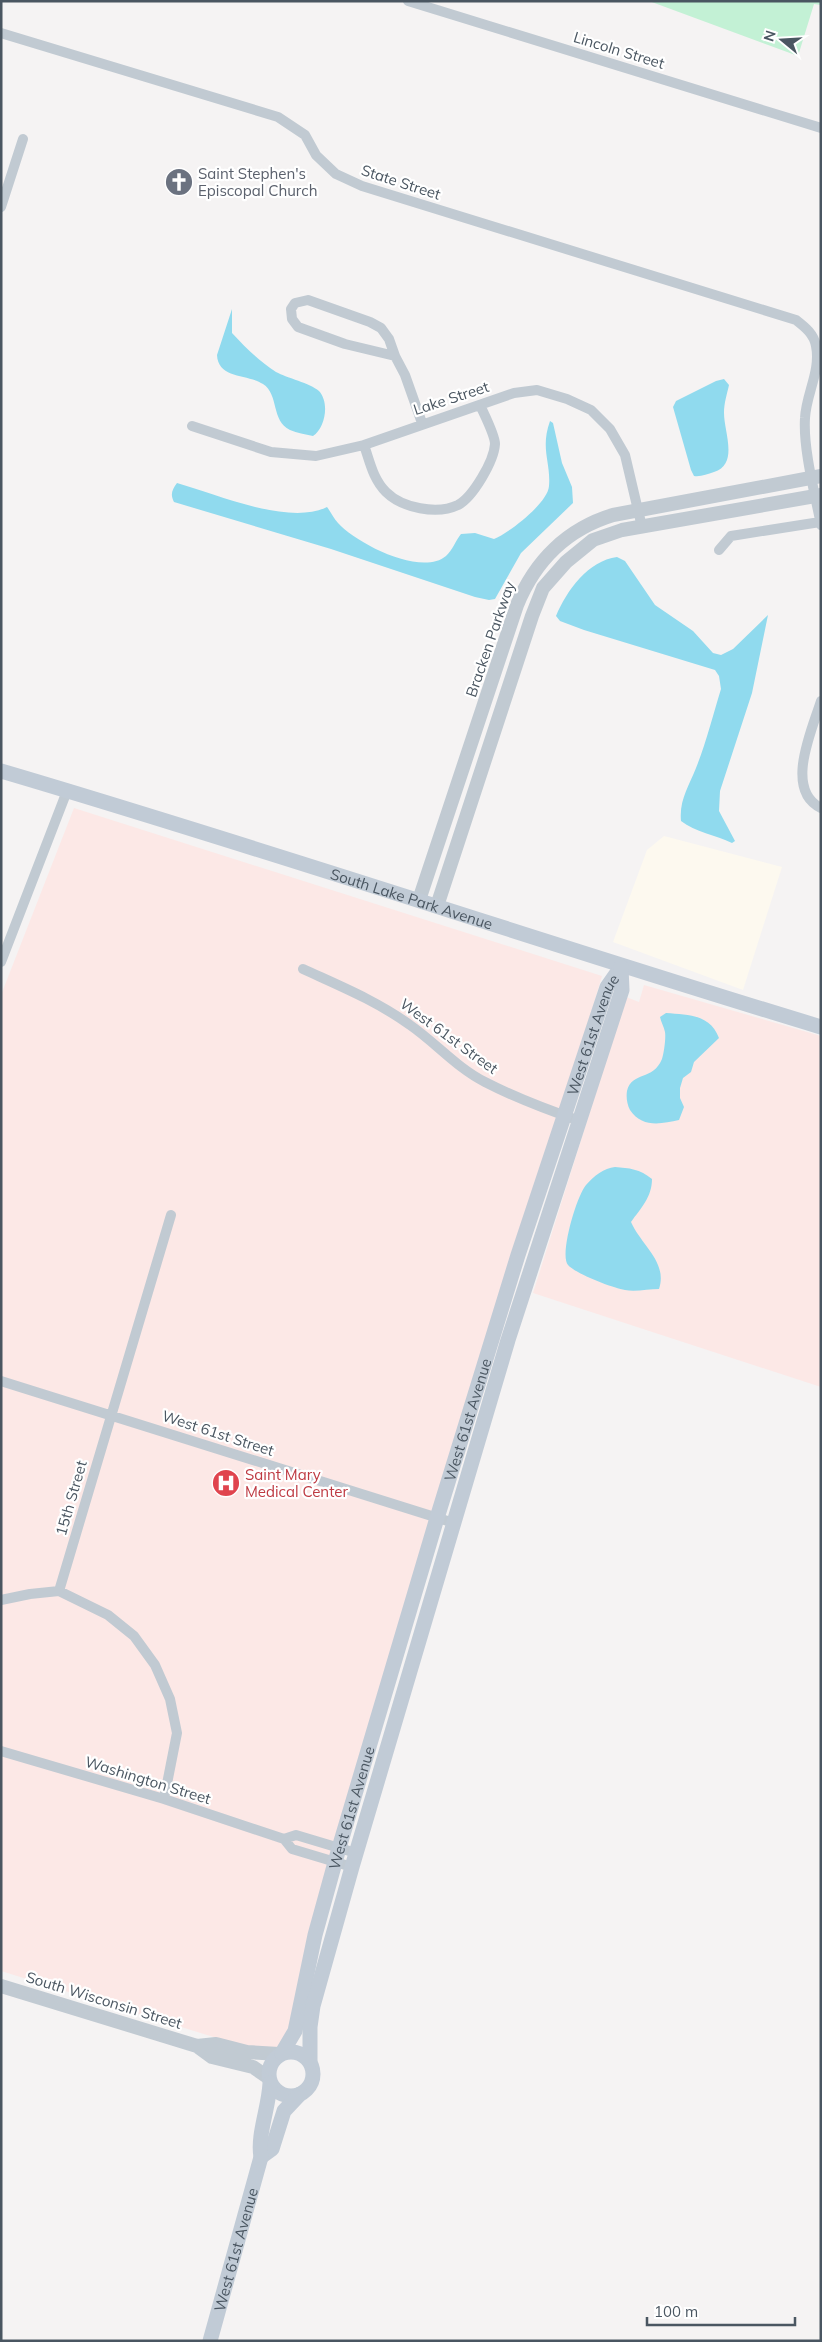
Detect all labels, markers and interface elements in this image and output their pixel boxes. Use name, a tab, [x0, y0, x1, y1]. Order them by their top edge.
north arrow	[757, 15, 807, 65]
street label: Lincoln Street	[571, 27, 667, 73]
text: N	[759, 28, 780, 44]
street label: State Street	[359, 160, 443, 204]
place label: Saint Stephen's Episcopal Church	[198, 164, 317, 200]
church icon: Saint Stephen's Episcopal Church	[164, 167, 194, 197]
street label: Lake Street	[411, 377, 491, 419]
street label: Bracken Parkway	[461, 578, 519, 700]
street label: South Lake Park Avenue	[328, 864, 495, 933]
street label: West 61st Avenue	[562, 970, 623, 1098]
street label: West 61st Street	[396, 994, 502, 1078]
street label: West 61st Avenue	[439, 1356, 495, 1483]
street label: West 61st Street	[160, 1406, 276, 1460]
street label: 15th Street	[51, 1458, 91, 1538]
place label: Saint Mary Medical Center	[245, 1465, 348, 1501]
hospital icon: Saint Mary Medical Center	[211, 1468, 241, 1498]
street label: West 61st Avenue	[324, 1744, 378, 1871]
street label: Washington Street	[83, 1752, 213, 1808]
street label: South Wisconsin Street	[24, 1967, 184, 2033]
street label: West 61st Avenue	[209, 2186, 262, 2313]
scale bar	[647, 2294, 794, 2326]
text: 100 m	[654, 2302, 698, 2321]

